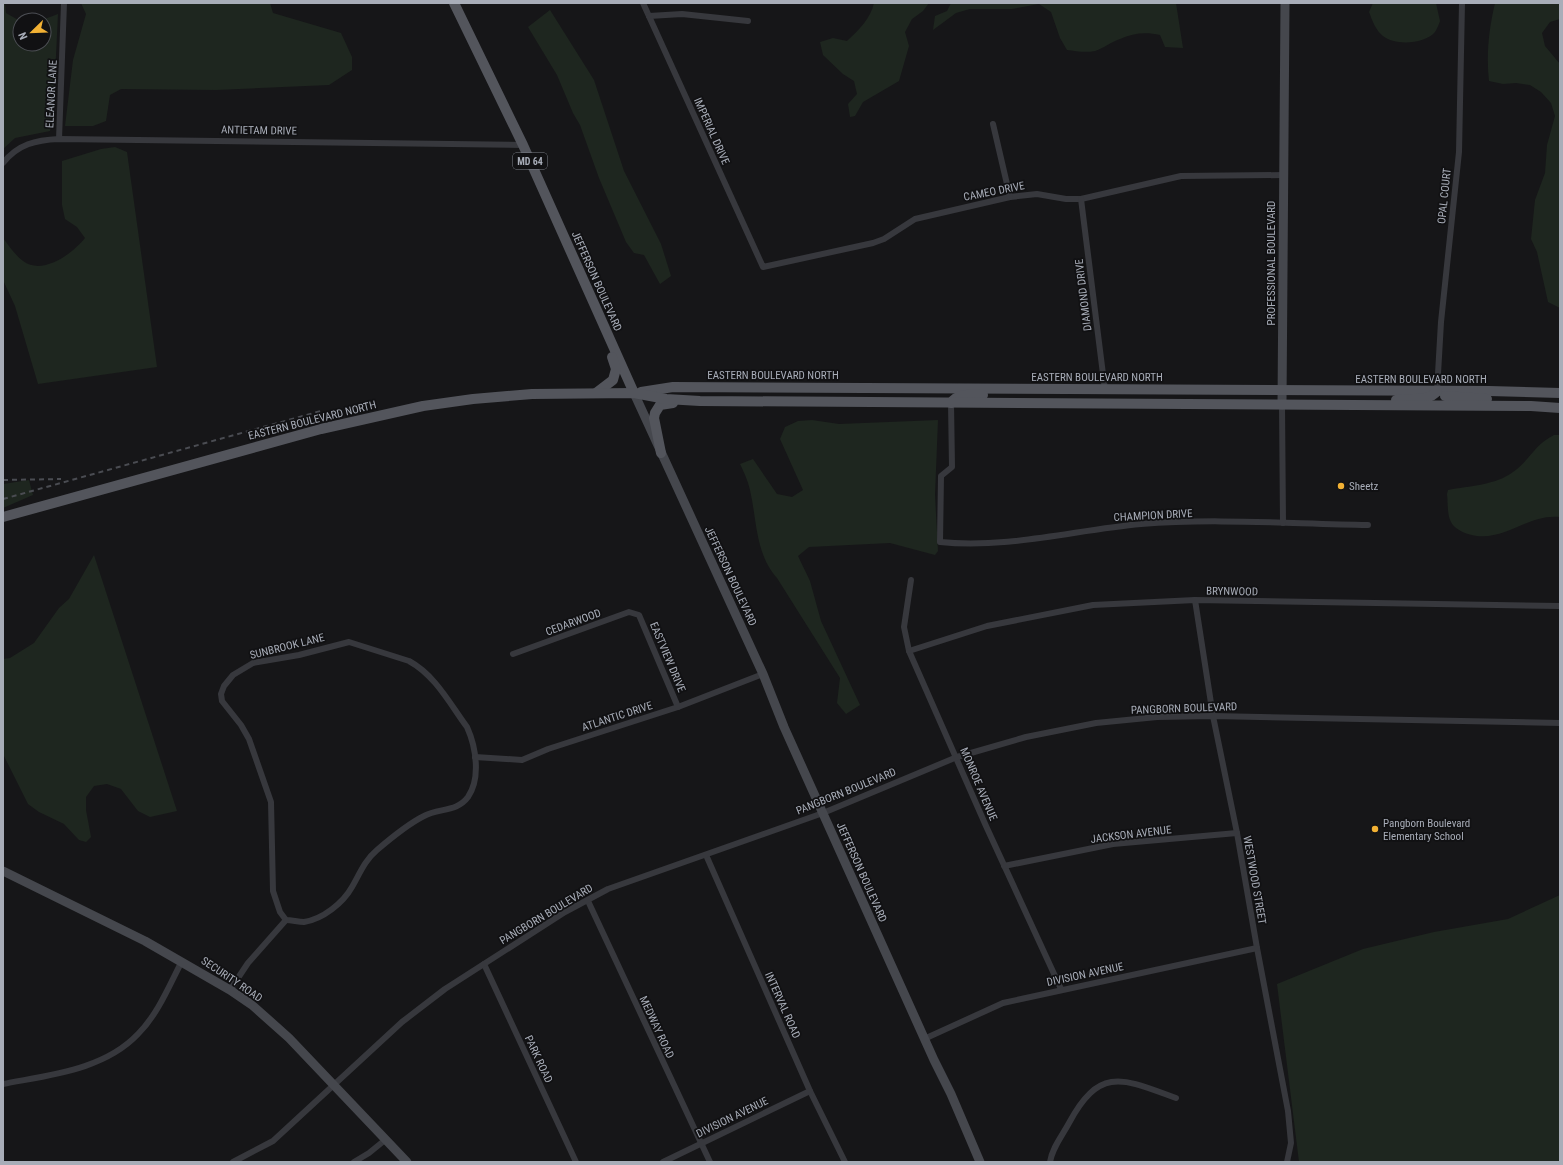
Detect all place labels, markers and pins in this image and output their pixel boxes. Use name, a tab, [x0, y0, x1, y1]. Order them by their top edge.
place label: Sheetz	[1349, 480, 1379, 493]
marker: Sheetz	[1336, 481, 1346, 491]
place label: Pangborn Boulevard Elementary School	[1383, 817, 1470, 843]
marker: Pangborn Boulevard Elementary School	[1370, 824, 1380, 834]

